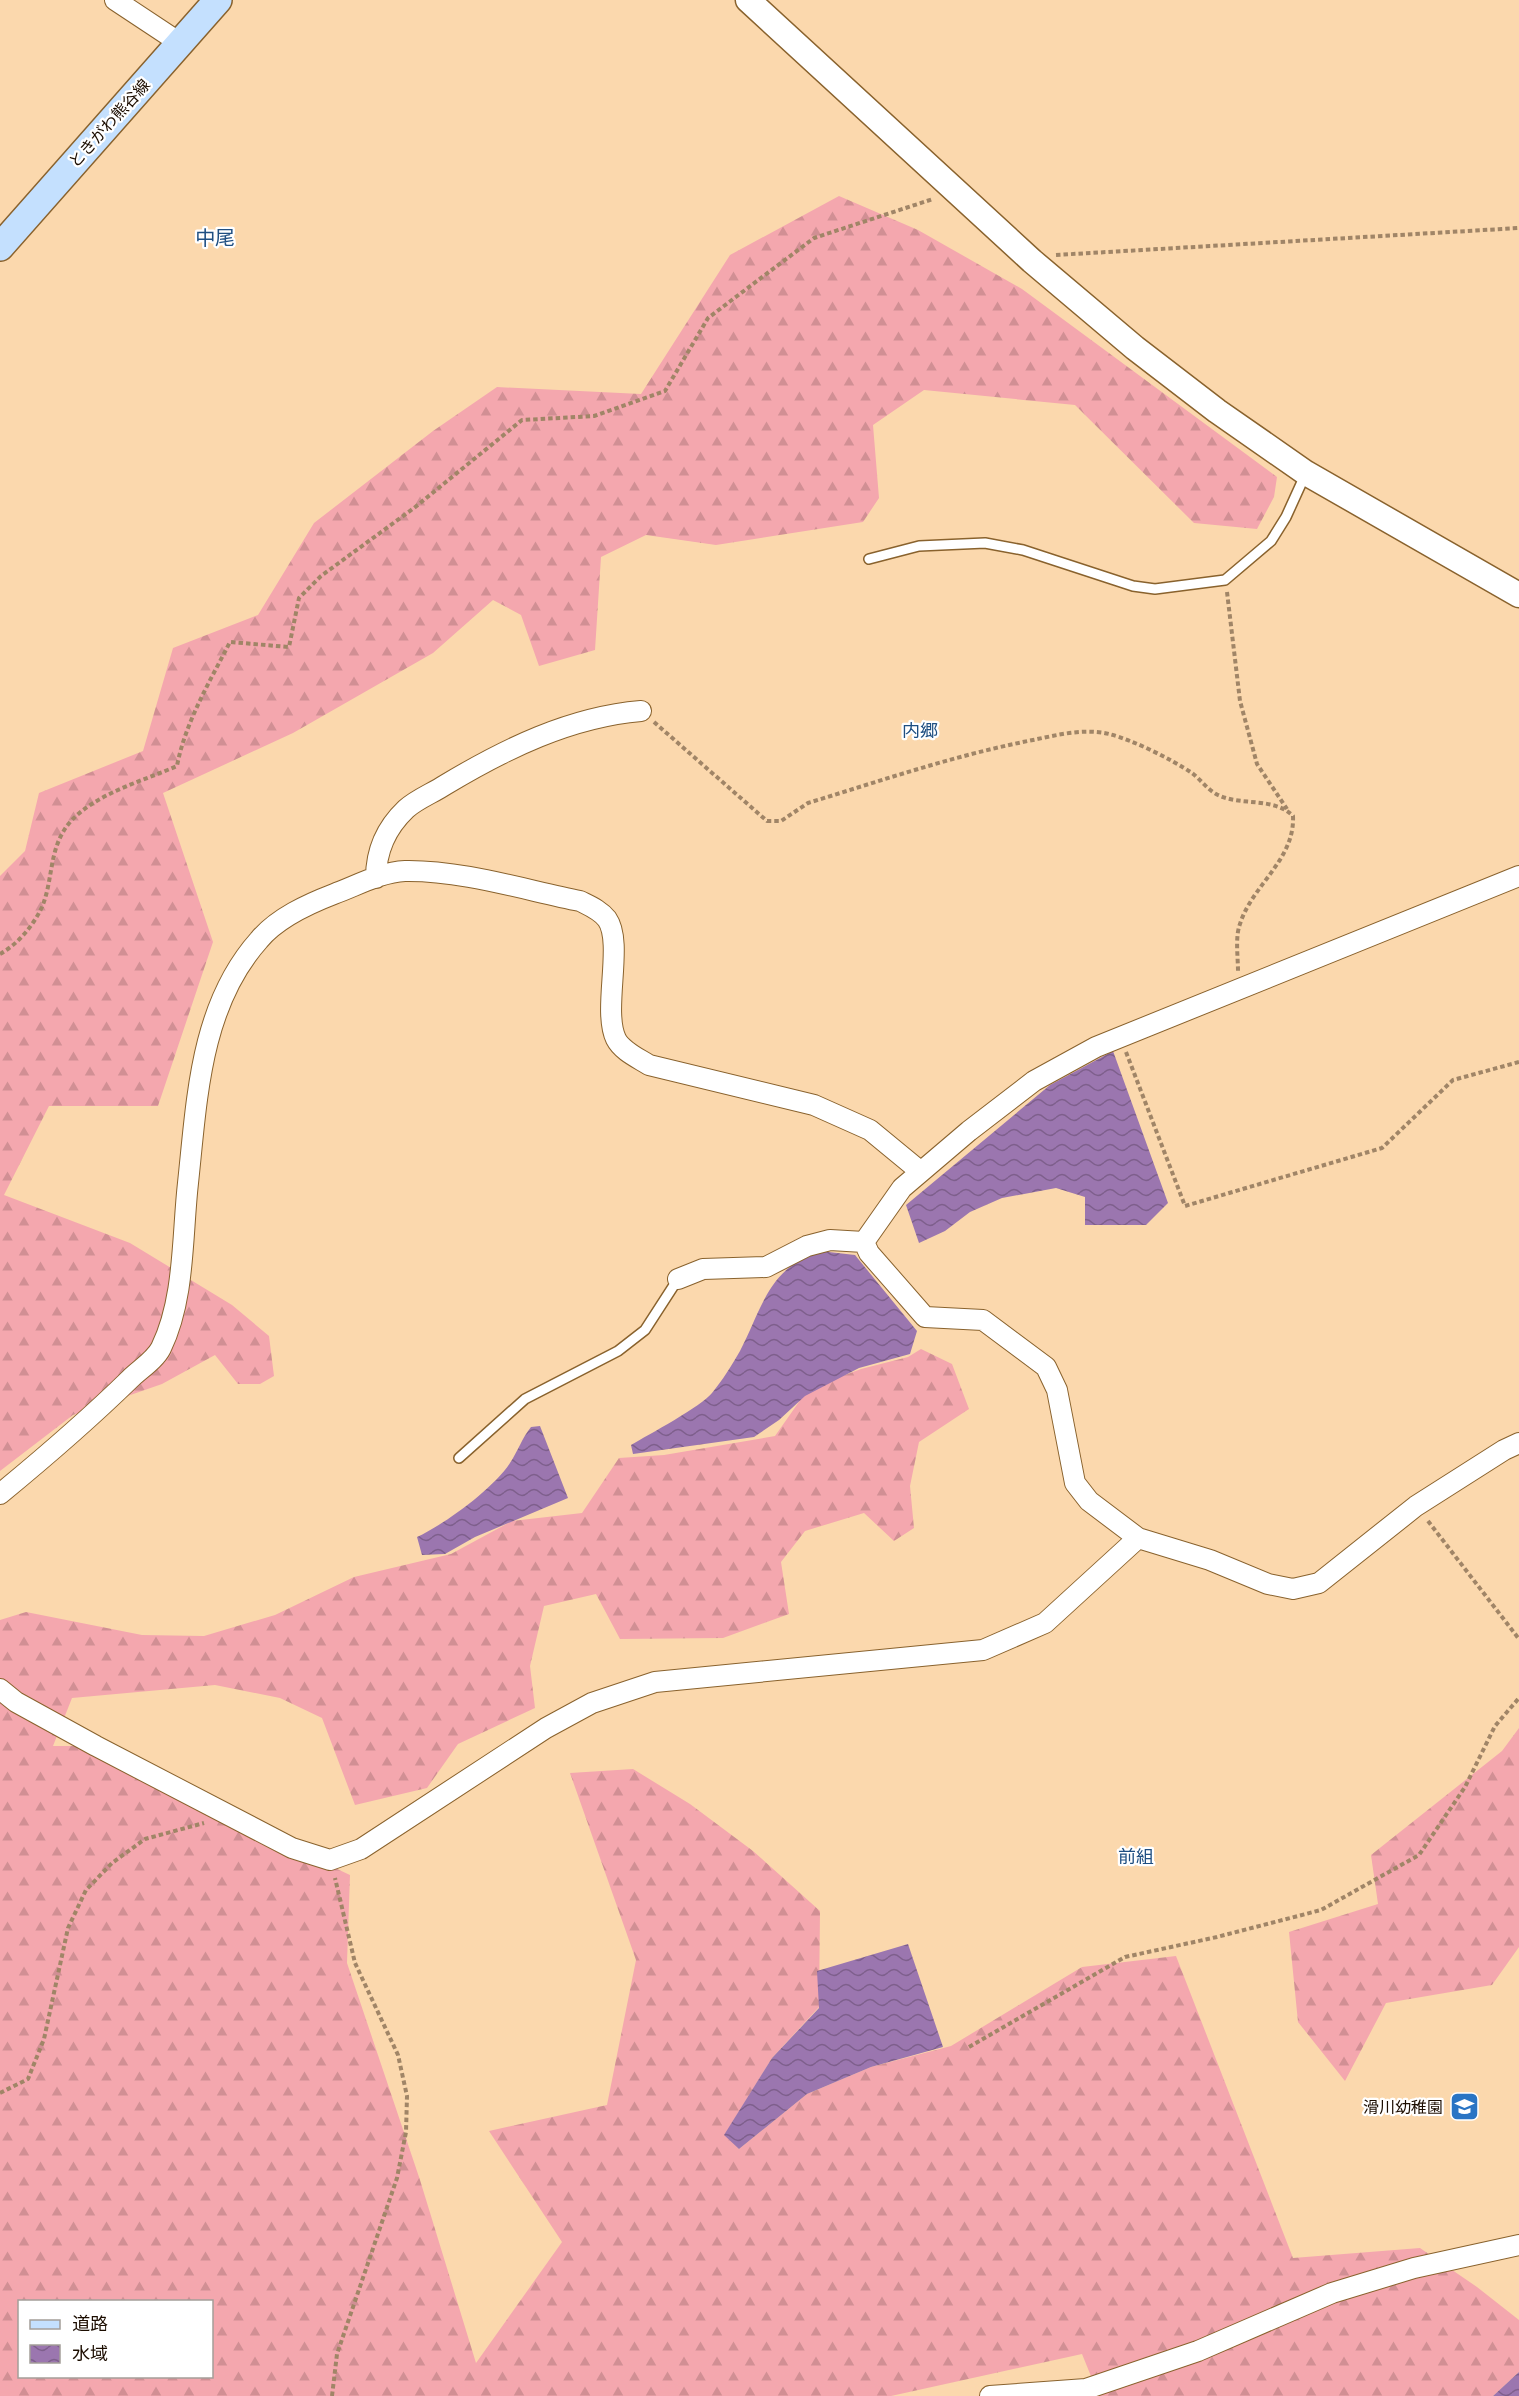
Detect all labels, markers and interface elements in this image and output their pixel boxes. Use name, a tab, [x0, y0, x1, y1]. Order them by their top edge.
street label: ときがわ熊谷線	[65, 75, 154, 171]
district label: 中尾	[195, 226, 235, 250]
district label: 内郷	[902, 720, 938, 742]
district label: 前組	[1118, 1846, 1154, 1868]
school or university icon: 滑川幼稚園	[1448, 2091, 1480, 2123]
place label: 滑川幼稚園	[1363, 2098, 1443, 2117]
legend	[18, 2300, 213, 2378]
text: 道路	[72, 2313, 108, 2335]
text: 水域	[72, 2343, 108, 2365]

